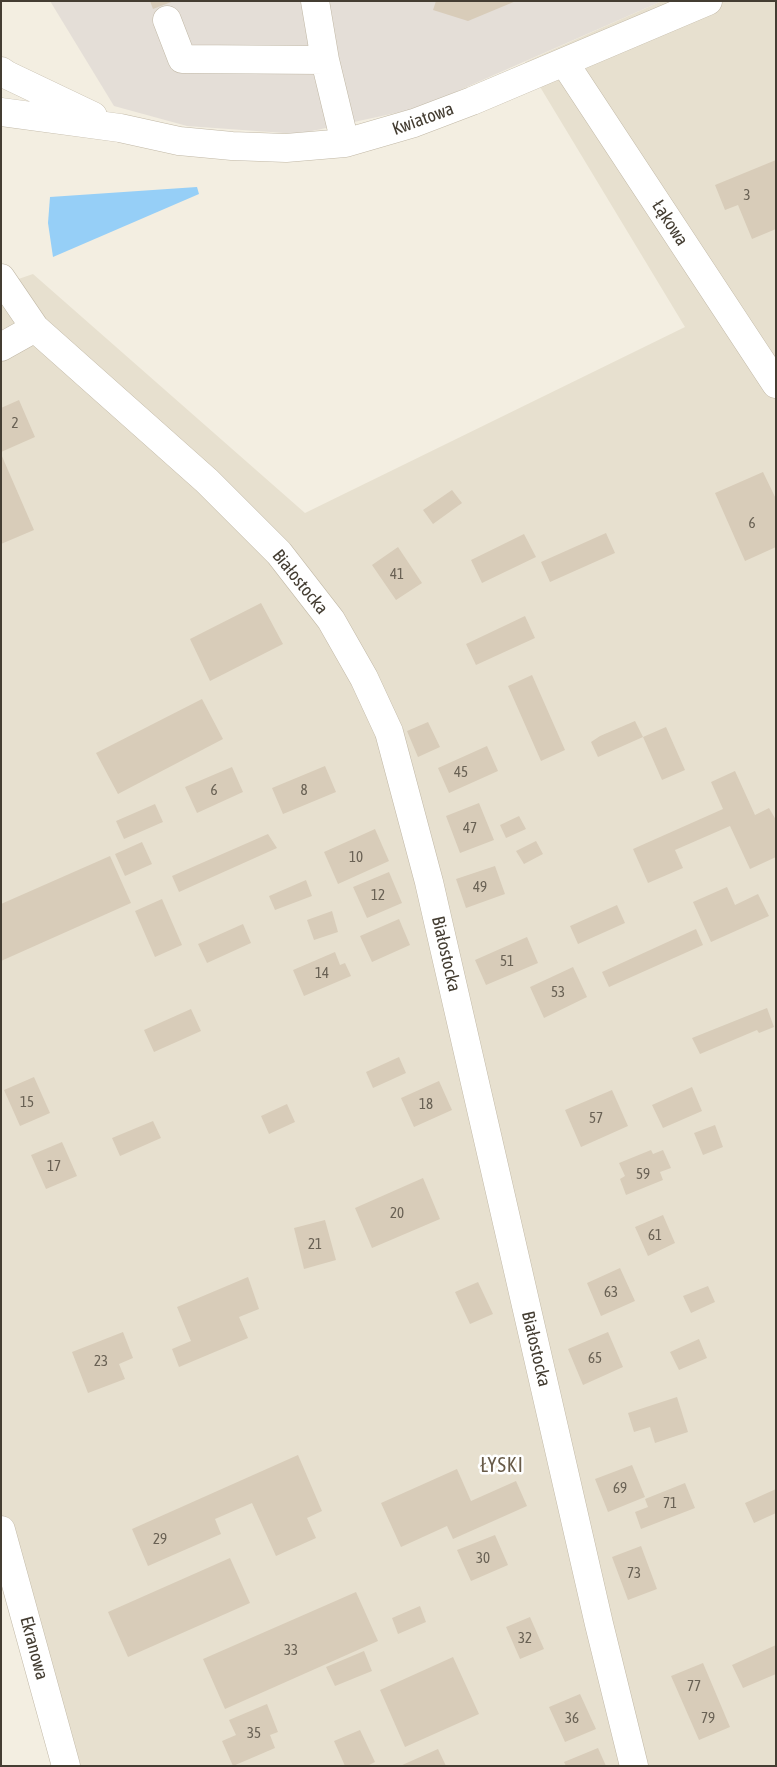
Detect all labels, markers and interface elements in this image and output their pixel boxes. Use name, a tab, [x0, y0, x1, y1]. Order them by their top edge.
street label: Kwiatowa	[389, 98, 457, 140]
house number: 3	[743, 186, 751, 204]
street label: Łąkowa	[647, 196, 693, 250]
house number: 2	[11, 414, 19, 432]
house number: 6	[748, 514, 756, 532]
street label: Białostocka	[267, 545, 333, 619]
house number: 41	[390, 565, 404, 583]
house number: 45	[454, 763, 468, 781]
house number: 6	[210, 781, 218, 799]
house number: 8	[300, 781, 308, 799]
house number: 47	[463, 819, 477, 837]
house number: 10	[349, 848, 363, 866]
house number: 49	[473, 878, 487, 896]
house number: 12	[371, 886, 385, 904]
street label: Białostocka	[427, 914, 465, 994]
house number: 51	[500, 952, 514, 970]
house number: 14	[315, 964, 329, 982]
house number: 53	[551, 983, 565, 1001]
house number: 15	[20, 1093, 34, 1111]
house number: 18	[419, 1095, 433, 1113]
house number: 57	[589, 1109, 603, 1127]
house number: 17	[47, 1157, 61, 1175]
house number: 59	[636, 1165, 650, 1183]
house number: 20	[390, 1204, 404, 1222]
house number: 61	[648, 1226, 662, 1244]
house number: 21	[308, 1235, 322, 1253]
house number: 63	[604, 1283, 618, 1301]
street label: Białostocka	[517, 1309, 555, 1389]
house number: 65	[588, 1349, 602, 1367]
house number: 23	[94, 1352, 108, 1370]
district label: ŁYSKI	[480, 1454, 524, 1478]
house number: 69	[613, 1479, 627, 1497]
house number: 71	[663, 1494, 677, 1512]
house number: 29	[153, 1530, 167, 1548]
house number: 30	[476, 1549, 490, 1567]
house number: 73	[627, 1564, 641, 1582]
street label: Ekranowa	[15, 1614, 53, 1682]
house number: 32	[518, 1629, 532, 1647]
house number: 33	[284, 1641, 298, 1659]
house number: 77	[687, 1677, 701, 1695]
house number: 36	[565, 1709, 579, 1727]
house number: 79	[701, 1709, 715, 1727]
house number: 35	[247, 1724, 261, 1742]

